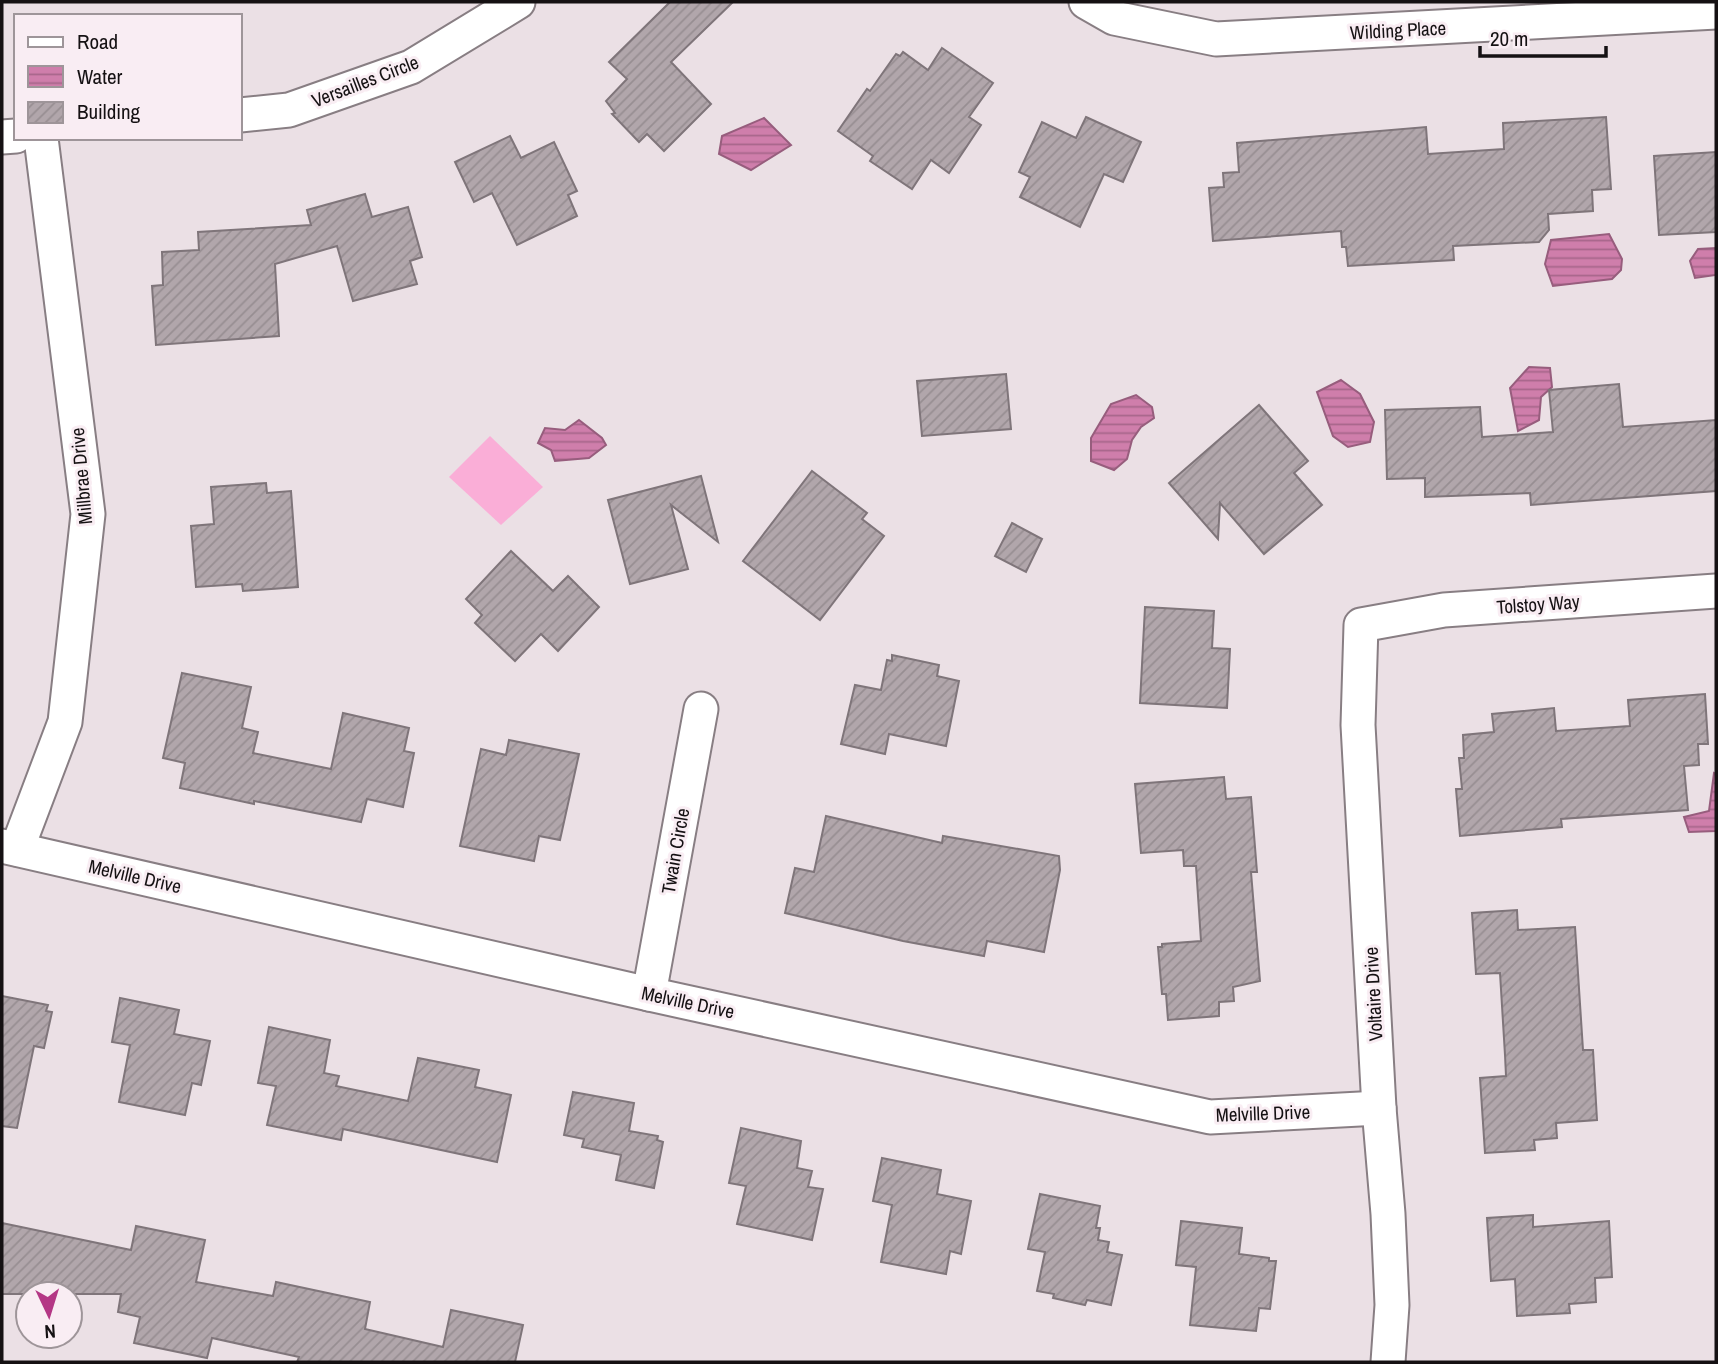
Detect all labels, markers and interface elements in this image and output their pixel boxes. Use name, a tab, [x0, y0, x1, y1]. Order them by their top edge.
legend	[14, 14, 242, 140]
scale bar	[1480, 14, 1606, 58]
street label: Wilding Place	[1349, 15, 1447, 45]
text: 20 m	[1490, 24, 1528, 53]
text: Road	[77, 27, 118, 56]
street label: Versailles Circle	[308, 49, 422, 113]
text: Water	[77, 62, 123, 91]
text: Building	[77, 97, 141, 126]
street label: Millbrae Drive	[64, 427, 98, 525]
street label: Tolstoy Way	[1495, 588, 1581, 620]
street label: Twain Circle	[655, 806, 695, 896]
street label: Melville Drive	[86, 853, 184, 899]
street label: Voltaire Drive	[1358, 946, 1388, 1042]
street label: Melville Drive	[639, 979, 737, 1025]
street label: Melville Drive	[1215, 1098, 1311, 1128]
north arrow	[14, 1280, 84, 1350]
text: N	[44, 1319, 57, 1345]

